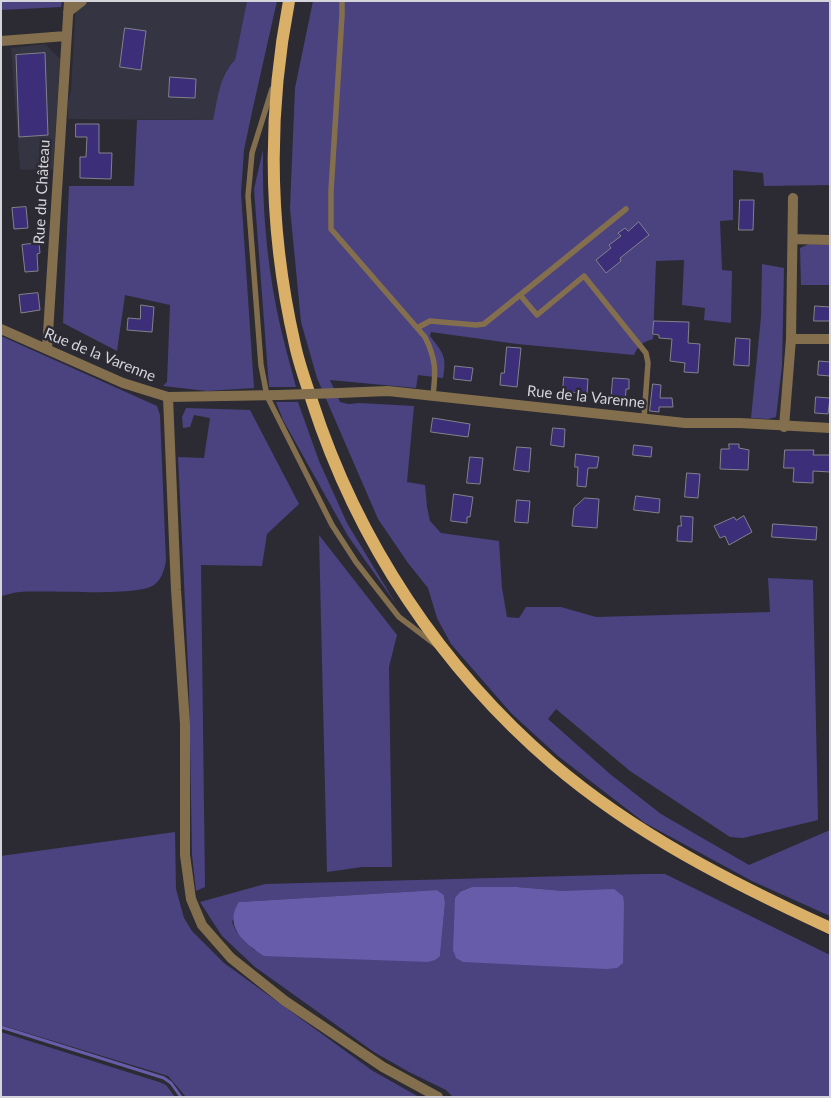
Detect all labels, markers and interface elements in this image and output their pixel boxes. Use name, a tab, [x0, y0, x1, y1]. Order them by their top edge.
street label: Rue du Château	[30, 139, 54, 245]
street label: Rue de la Varenne	[42, 324, 158, 386]
street label: Rue de la Varenne	[526, 382, 646, 412]

